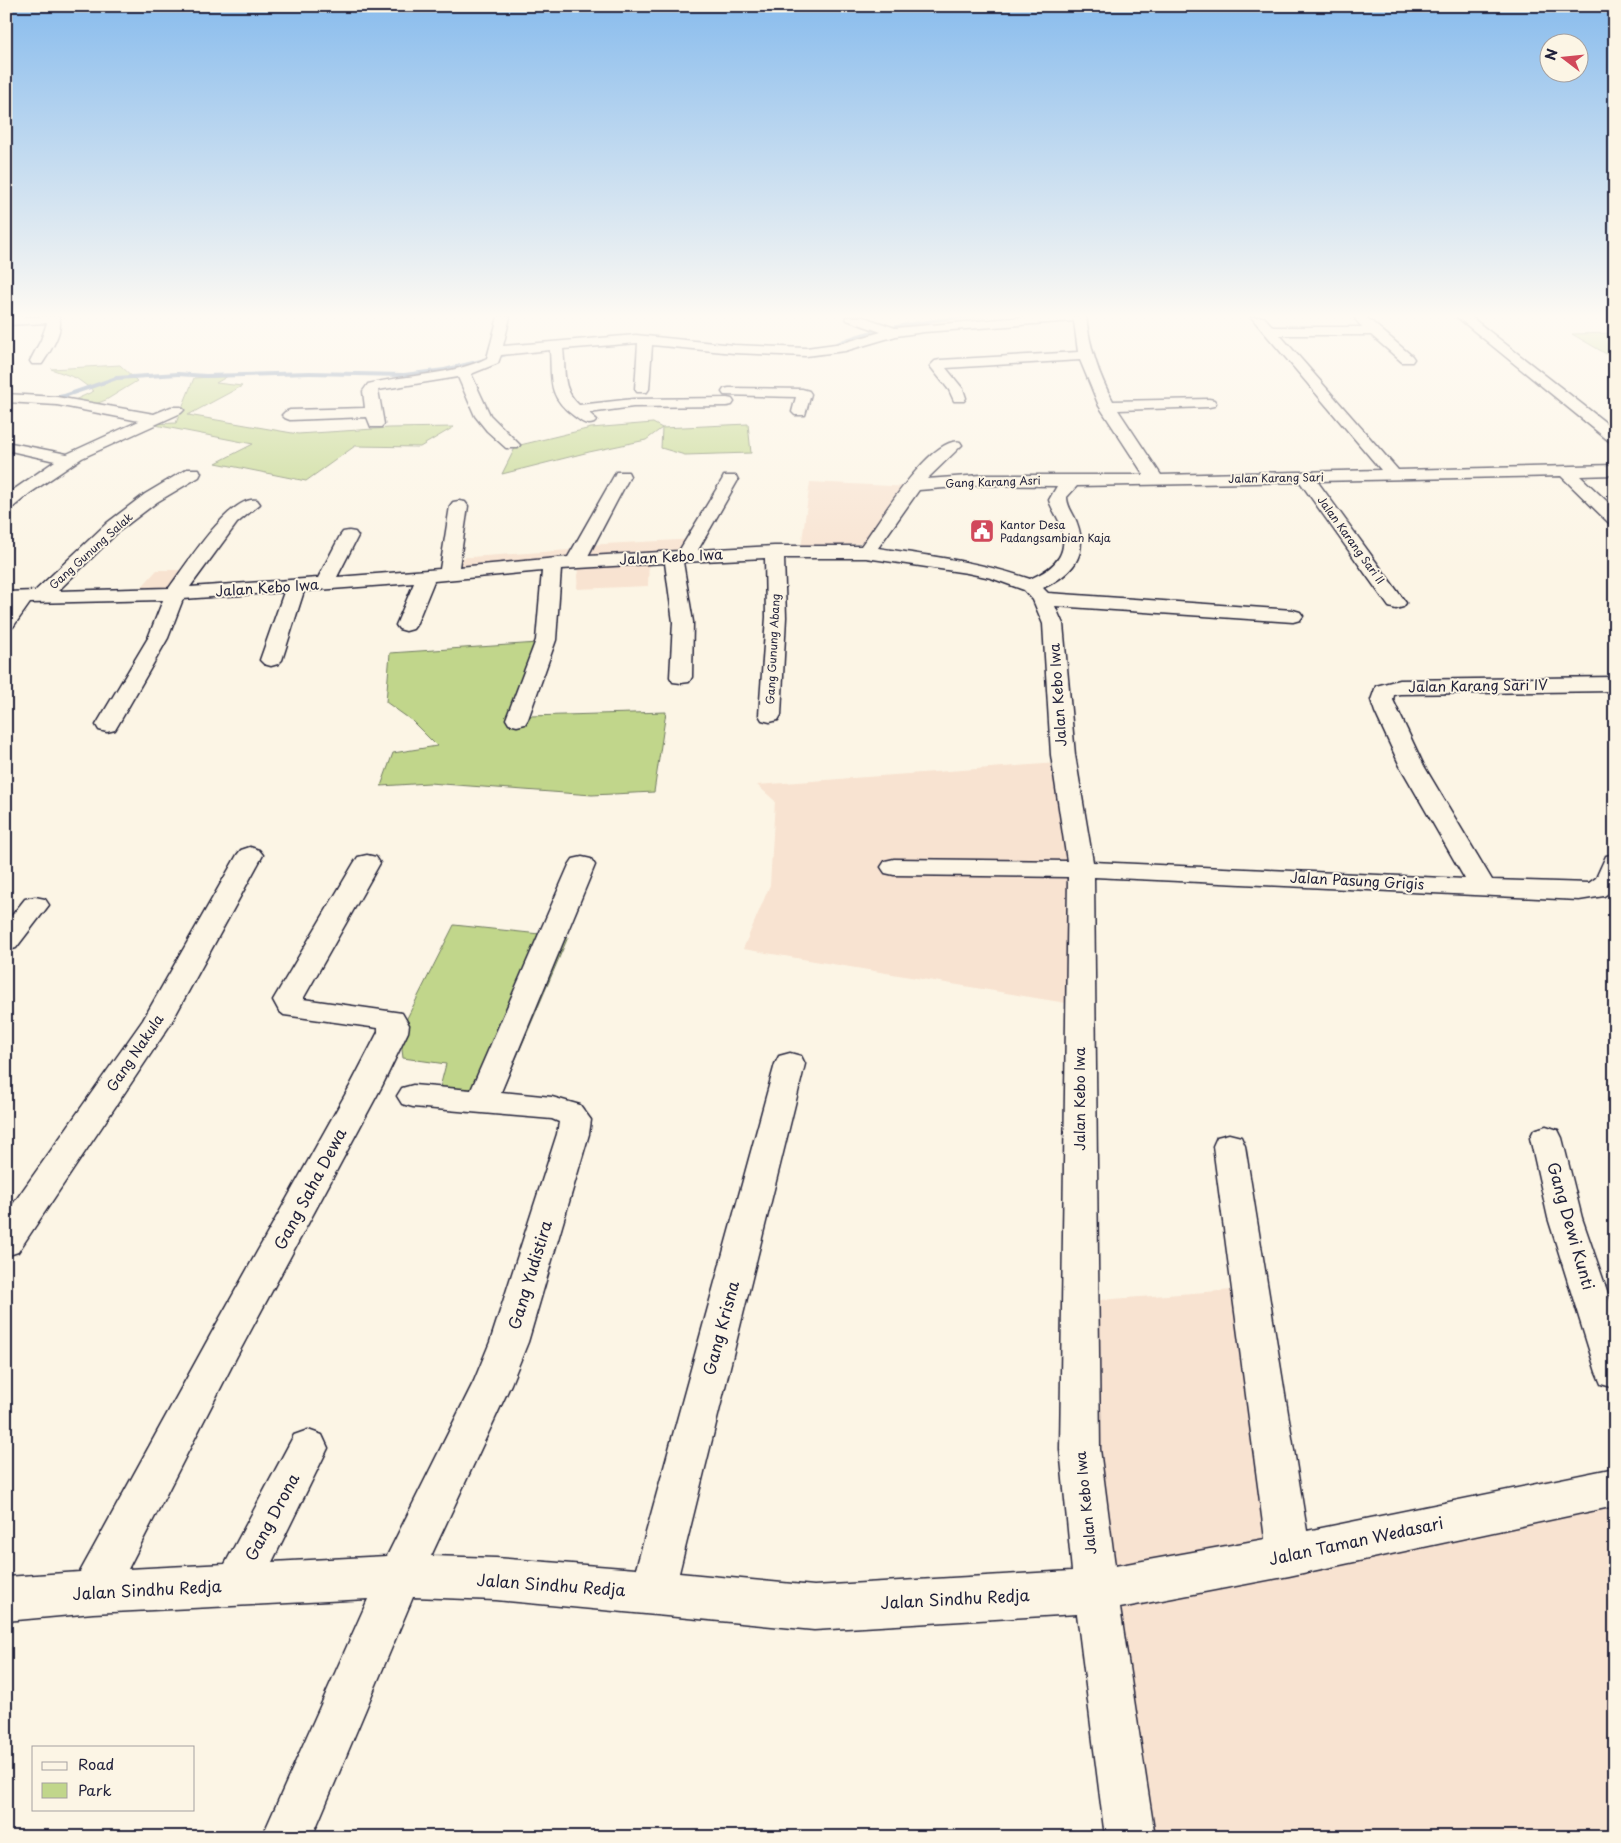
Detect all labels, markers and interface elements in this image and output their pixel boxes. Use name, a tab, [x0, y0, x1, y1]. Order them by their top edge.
north arrow	[1538, 32, 1588, 82]
text: N	[1539, 46, 1563, 63]
street label: Jalan Karang Sari	[1228, 468, 1324, 487]
street label: Gang Karang Asri	[945, 471, 1041, 492]
street label: Jalan Karang Sari II	[1314, 492, 1389, 587]
street label: Gang Gunung Salak	[45, 508, 136, 593]
place label: Kantor Desa Padangsambian Kaja	[1000, 516, 1111, 546]
public building icon: Kantor Desa Padangsambian Kaja	[969, 518, 995, 544]
street label: Jalan Kebo Iwa	[619, 543, 723, 570]
street label: Jalan Kebo Iwa	[215, 573, 320, 602]
street label: Gang Gunung Abang	[761, 593, 784, 705]
street label: Jalan Kebo Iwa	[1043, 642, 1072, 747]
street label: Jalan Karang Sari IV	[1408, 674, 1548, 697]
street label: Jalan Pasung Grigis	[1289, 866, 1425, 895]
street label: Gang Nakula	[101, 1010, 168, 1096]
street label: Jalan Kebo Iwa	[1069, 1047, 1090, 1151]
street label: Gang Saha Dewa	[267, 1123, 351, 1254]
street label: Gang Dewi Kunti	[1542, 1159, 1602, 1292]
street label: Gang Yudistira	[501, 1217, 557, 1332]
street label: Gang Krisna	[696, 1278, 744, 1378]
street label: Jalan Kebo Iwa	[1070, 1450, 1101, 1556]
street label: Gang Drona	[238, 1468, 304, 1565]
street label: Jalan Taman Wedasari	[1266, 1510, 1445, 1570]
street label: Jalan Sindhu Redja	[476, 1567, 626, 1601]
street label: Jalan Sindhu Redja	[72, 1573, 222, 1605]
street label: Jalan Sindhu Redja	[880, 1582, 1030, 1614]
legend	[32, 1746, 195, 1810]
text: Road	[78, 1752, 114, 1775]
text: Park	[78, 1778, 112, 1801]

